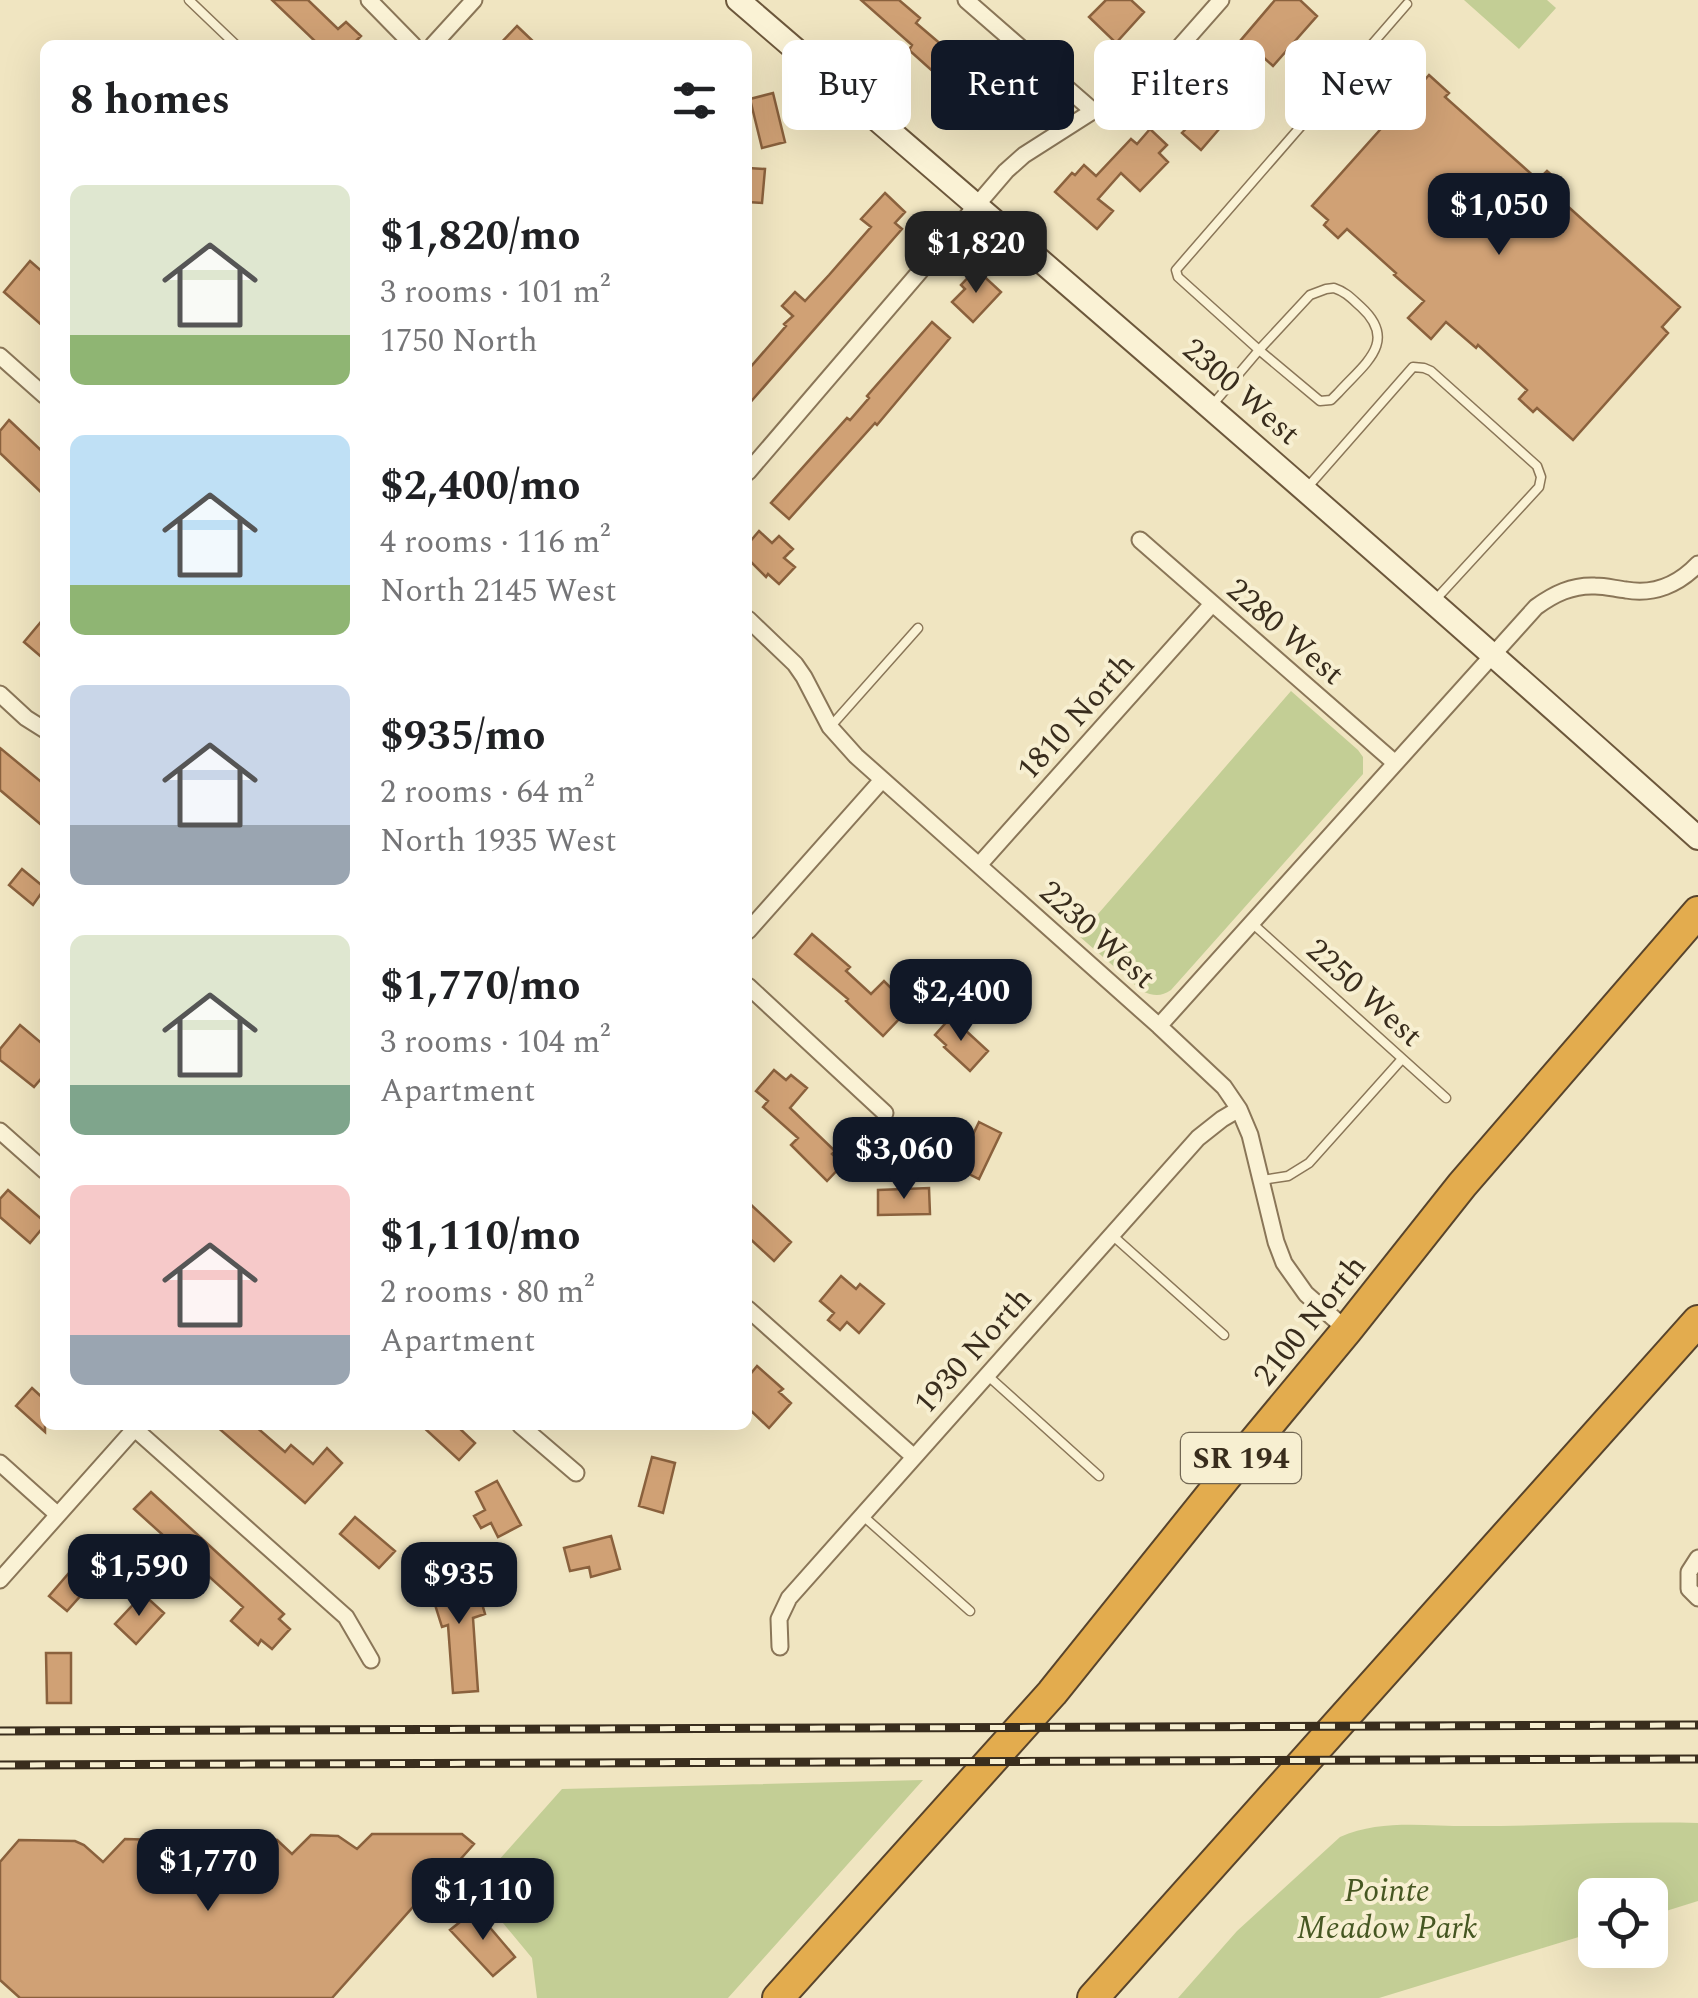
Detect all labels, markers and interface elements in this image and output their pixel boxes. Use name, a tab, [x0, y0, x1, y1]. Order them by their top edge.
chip: Buy	[782, 40, 911, 130]
chip: Rent	[931, 40, 1074, 130]
chip: Filters	[1094, 40, 1265, 130]
chip: New	[1285, 40, 1426, 130]
text: 8 homes	[70, 69, 230, 132]
icon: filters	[667, 73, 722, 128]
pin: $1,050	[1418, 173, 1580, 258]
text: $1,050	[1450, 181, 1548, 230]
text: $1,820/mo	[380, 205, 580, 268]
pin: $1,820	[895, 211, 1057, 296]
text: $1,820	[927, 219, 1025, 268]
icon: home	[150, 225, 270, 345]
text: 3 rooms · 101 m²	[380, 268, 610, 317]
text: 1750 North	[380, 317, 538, 366]
street label: 2300 West	[1171, 327, 1311, 458]
text: $2,400/mo	[380, 455, 580, 518]
icon: home	[150, 475, 270, 595]
text: 4 rooms · 116 m²	[380, 518, 610, 567]
text: North 2145 West	[380, 567, 617, 616]
street label: 2280 West	[1215, 567, 1355, 698]
street label: 1810 North	[1005, 642, 1147, 792]
text: $935/mo	[380, 705, 546, 768]
icon: home	[150, 725, 270, 845]
text: 2 rooms · 64 m²	[380, 768, 594, 817]
text: North 1935 West	[380, 817, 617, 866]
street label: 2230 West	[1027, 869, 1167, 1001]
street label: 2250 West	[1294, 927, 1434, 1059]
text: $1,770/mo	[380, 955, 580, 1018]
pin: $2,400	[880, 959, 1042, 1044]
text: $2,400	[912, 967, 1010, 1016]
icon: home	[150, 975, 270, 1095]
text: 3 rooms · 104 m²	[380, 1018, 610, 1067]
text: Apartment	[380, 1067, 535, 1116]
pin: $3,060	[823, 1117, 985, 1202]
text: $3,060	[855, 1125, 953, 1174]
text: $1,110/mo	[380, 1205, 580, 1268]
icon: home	[150, 1225, 270, 1345]
street label: 2100 North	[1242, 1244, 1379, 1398]
text: 2 rooms · 80 m²	[380, 1268, 594, 1317]
street label: 1930 North	[902, 1276, 1044, 1426]
text: Apartment	[380, 1317, 535, 1366]
road number: SR 194	[1181, 1433, 1301, 1483]
pin: $1,590	[58, 1534, 220, 1619]
text: $1,590	[90, 1542, 188, 1591]
pin: $935	[400, 1542, 518, 1627]
text: $935	[423, 1550, 495, 1599]
pin: $1,770	[127, 1829, 289, 1914]
text: $1,770	[159, 1837, 257, 1886]
pin: $1,110	[402, 1858, 564, 1943]
text: $1,110	[434, 1866, 532, 1915]
park label: Pointe Meadow Park	[1297, 1867, 1477, 1953]
map controls	[1578, 1878, 1668, 1968]
button: locate	[1578, 1878, 1668, 1968]

